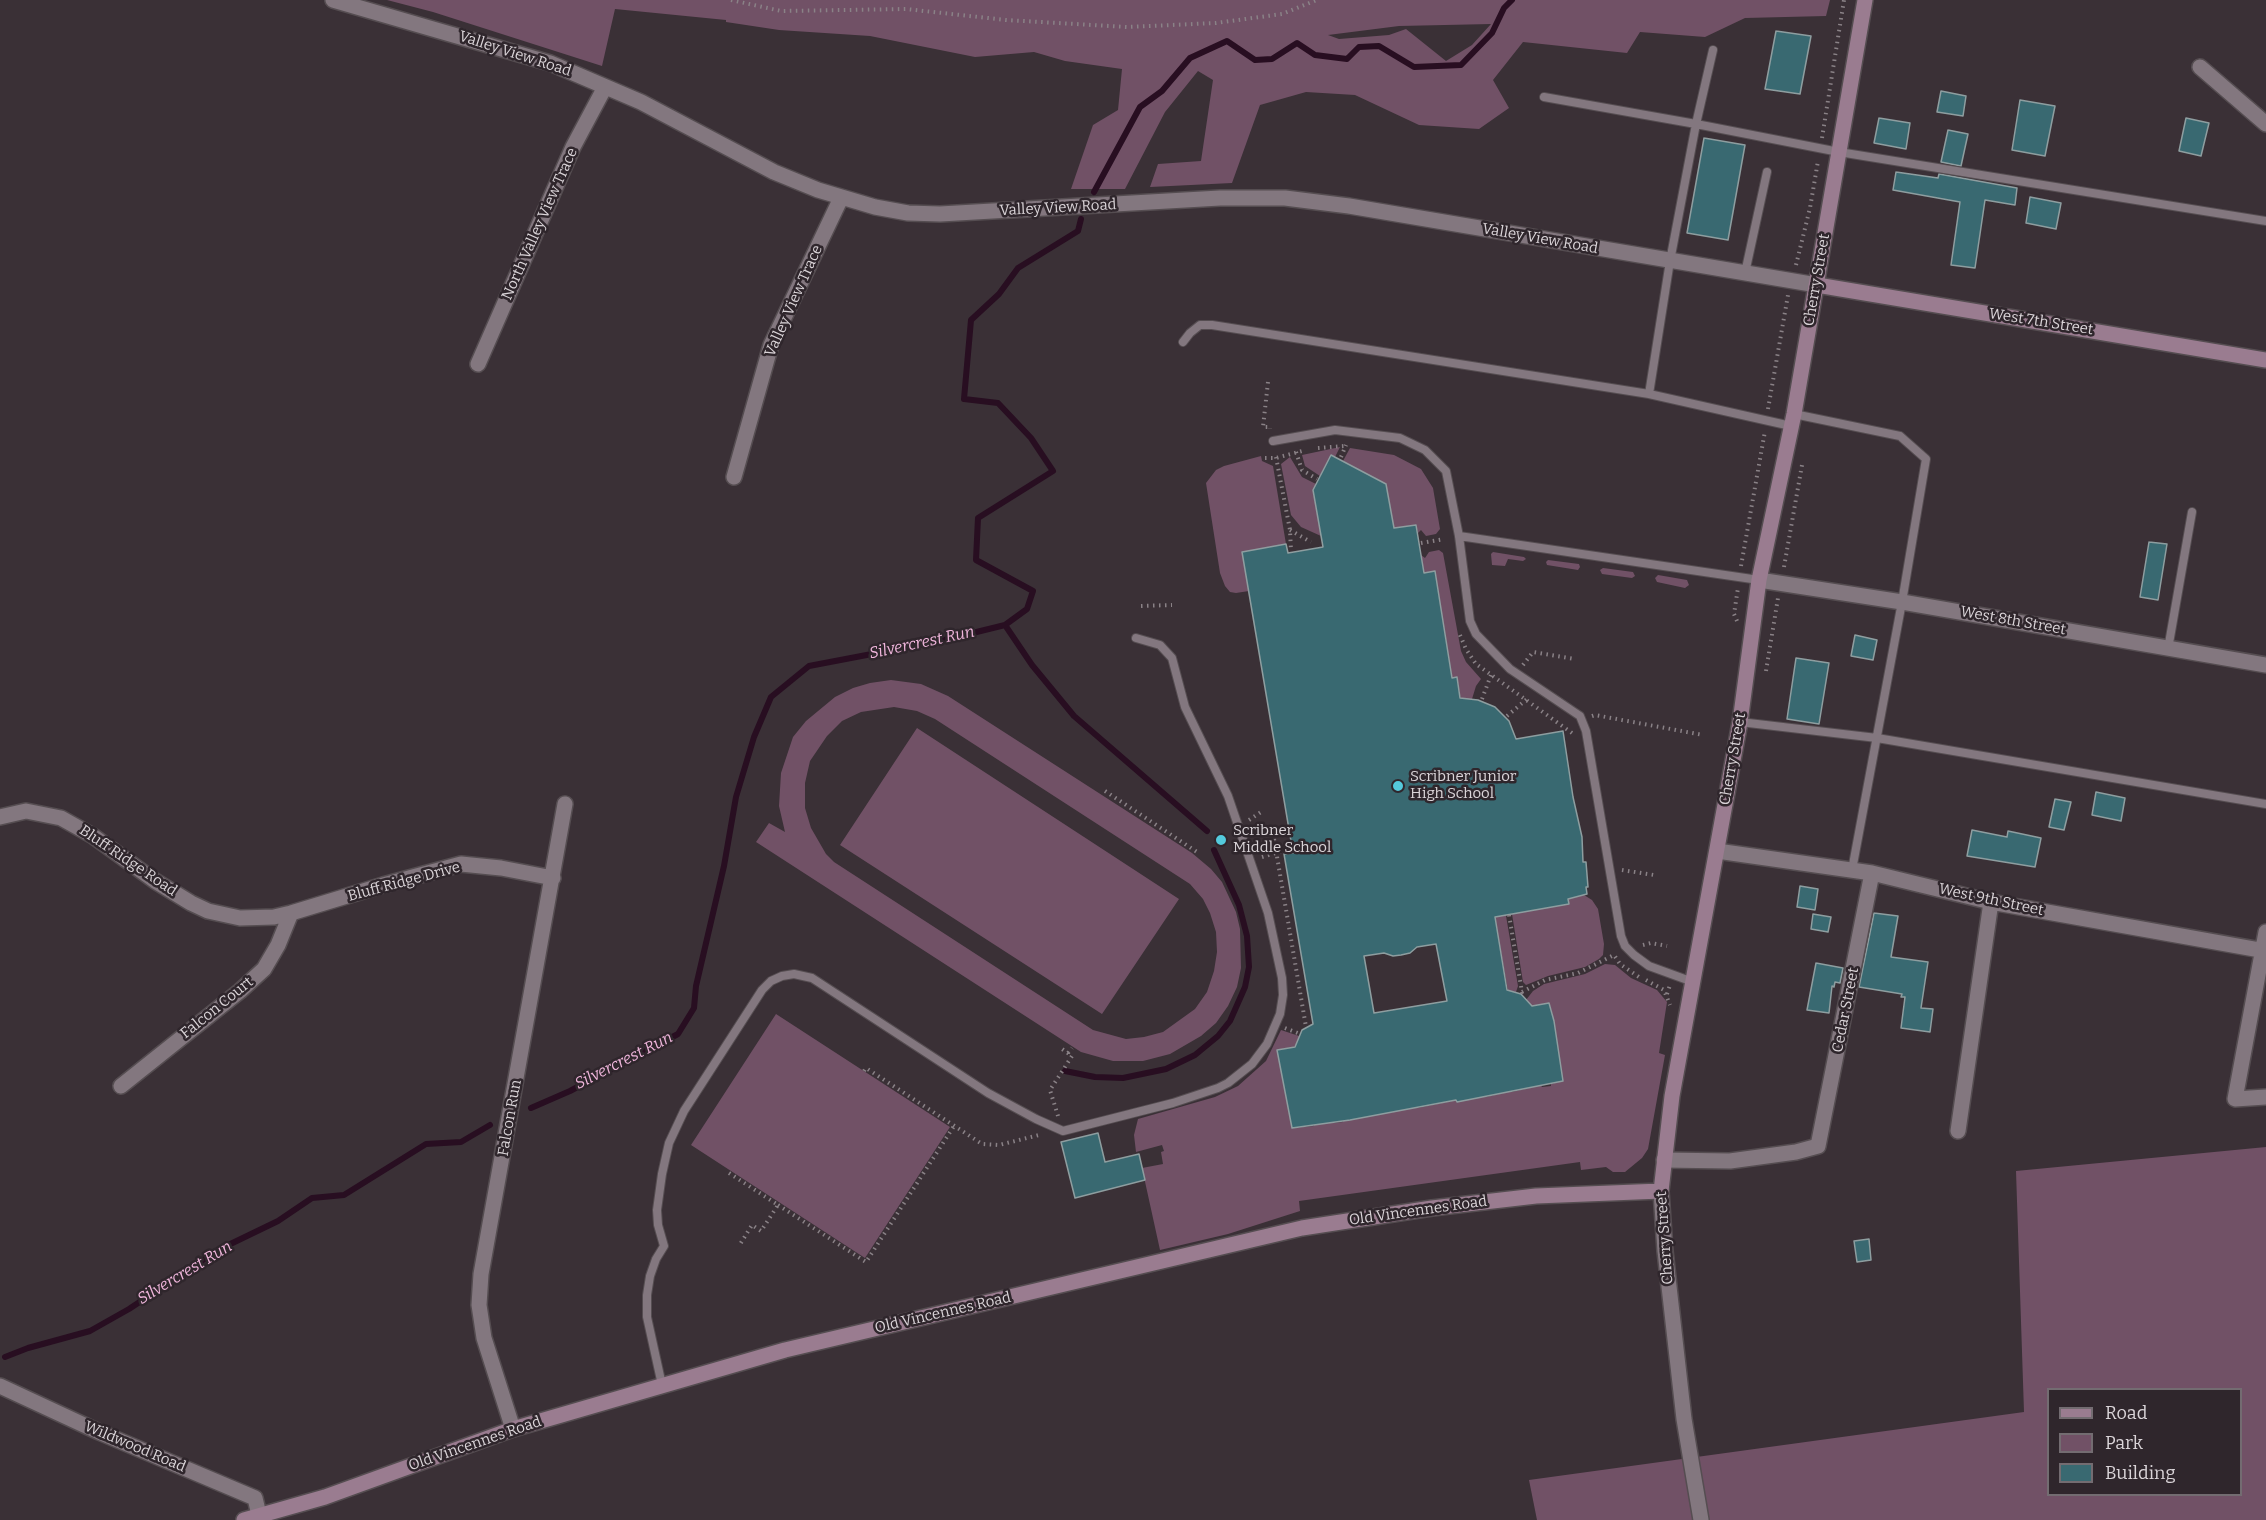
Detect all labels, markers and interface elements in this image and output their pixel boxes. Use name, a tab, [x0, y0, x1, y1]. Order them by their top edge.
street label: Valley View Road	[457, 27, 573, 81]
street label: North Valley View Trace	[498, 145, 582, 303]
street label: Valley View Road	[999, 196, 1117, 220]
street label: Valley View Road	[1481, 220, 1599, 258]
street label: Cherry Street	[1800, 232, 1834, 328]
street label: Valley View Trace	[761, 242, 827, 360]
street label: West 7th Street	[1987, 305, 2095, 339]
street label: West 8th Street	[1959, 603, 2067, 639]
water label: Silvercrest Run	[868, 622, 976, 664]
street label: Cherry Street	[1716, 711, 1750, 807]
place label: Scribner Junior High School	[1410, 768, 1516, 803]
marker: Scribner Junior High School	[1391, 779, 1405, 793]
street label: Bluff Ridge Road	[76, 822, 180, 900]
place label: Scribner Middle School	[1233, 822, 1331, 857]
marker: Scribner Middle School	[1214, 833, 1228, 847]
street label: Bluff Ridge Drive	[346, 858, 462, 906]
street label: West 9th Street	[1937, 880, 2045, 920]
street label: Cedar Street	[1829, 966, 1863, 1054]
street label: Falcon Court	[177, 973, 257, 1043]
water label: Silvercrest Run	[572, 1028, 676, 1094]
street label: Falcon Run	[494, 1078, 526, 1158]
street label: Cherry Street	[1653, 1191, 1677, 1285]
street label: Old Vincennes Road	[1348, 1192, 1488, 1230]
water label: Silvercrest Run	[134, 1237, 236, 1309]
street label: Old Vincennes Road	[873, 1289, 1013, 1337]
legend	[2047, 1388, 2242, 1496]
text: Road	[2105, 1402, 2147, 1424]
street label: Old Vincennes Road	[406, 1413, 544, 1475]
street label: Wildwood Road	[82, 1418, 188, 1476]
text: Park	[2105, 1432, 2143, 1454]
text: Building	[2105, 1462, 2176, 1484]

